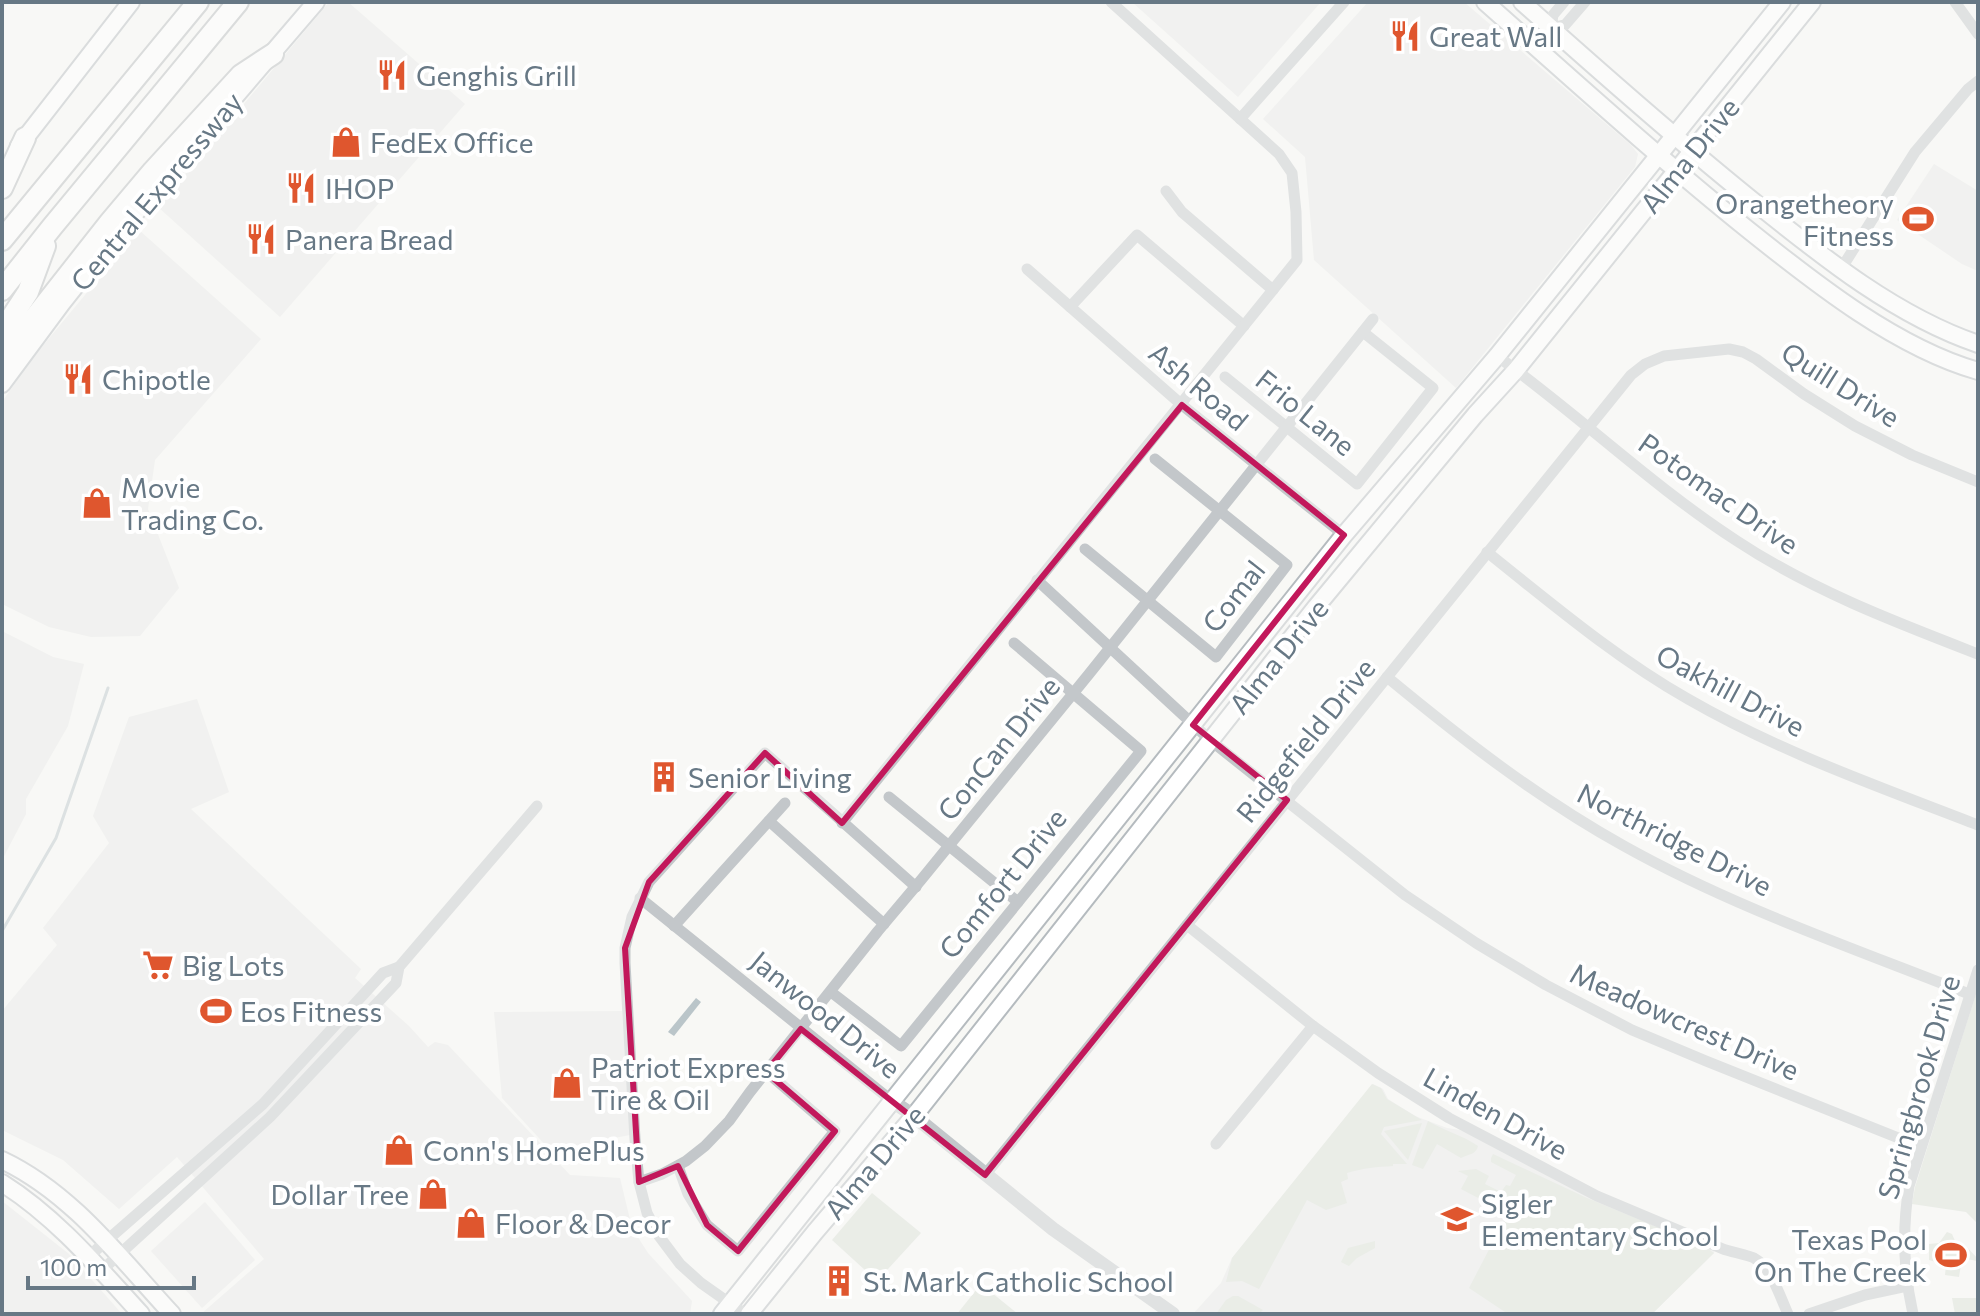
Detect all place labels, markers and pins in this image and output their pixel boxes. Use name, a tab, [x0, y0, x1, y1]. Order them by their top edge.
restaurant icon: Great Wall	[1388, 19, 1422, 53]
place label: Great Wall	[1429, 19, 1562, 53]
restaurant icon: Genghis Grill	[375, 58, 409, 92]
place label: Genghis Grill	[416, 58, 577, 92]
shop icon: FedEx Office	[329, 125, 363, 159]
place label: FedEx Office	[370, 125, 533, 159]
restaurant icon: IHOP	[284, 171, 318, 205]
place label: IHOP	[325, 171, 394, 205]
place label: Orangetheory Fitness	[1715, 186, 1894, 252]
sports icon: Orangetheory Fitness	[1901, 202, 1935, 236]
restaurant icon: Panera Bread	[244, 222, 278, 256]
place label: Panera Bread	[285, 222, 453, 256]
restaurant icon: Chipotle	[61, 362, 95, 396]
place label: Chipotle	[102, 362, 211, 396]
place label: Movie Trading Co.	[121, 470, 264, 536]
shop icon: Movie Trading Co.	[80, 486, 114, 520]
building icon: Senior Living	[647, 760, 681, 794]
place label: Senior Living	[688, 760, 852, 794]
supermarket icon: Big Lots	[141, 948, 175, 982]
place label: Big Lots	[182, 948, 285, 982]
sports icon: Eos Fitness	[199, 994, 233, 1028]
place label: Eos Fitness	[240, 994, 382, 1028]
place label: Patriot Express Tire & Oil	[591, 1050, 785, 1116]
shop icon: Patriot Express Tire & Oil	[550, 1066, 584, 1100]
shop icon: Conn's HomePlus	[382, 1133, 416, 1167]
place label: Conn's HomePlus	[423, 1133, 645, 1167]
place label: Dollar Tree	[270, 1177, 409, 1211]
shop icon: Dollar Tree	[416, 1177, 450, 1211]
place label: Sigler Elementary School	[1481, 1186, 1719, 1252]
school or university icon: Sigler Elementary School	[1440, 1202, 1474, 1236]
shop icon: Floor & Decor	[454, 1206, 488, 1240]
place label: Floor & Decor	[495, 1206, 671, 1240]
place label: Texas Pool On The Creek	[1754, 1222, 1927, 1288]
sports icon: Texas Pool On The Creek	[1934, 1238, 1968, 1272]
building icon: St. Mark Catholic School	[822, 1264, 856, 1298]
place label: St. Mark Catholic School	[863, 1264, 1174, 1298]

